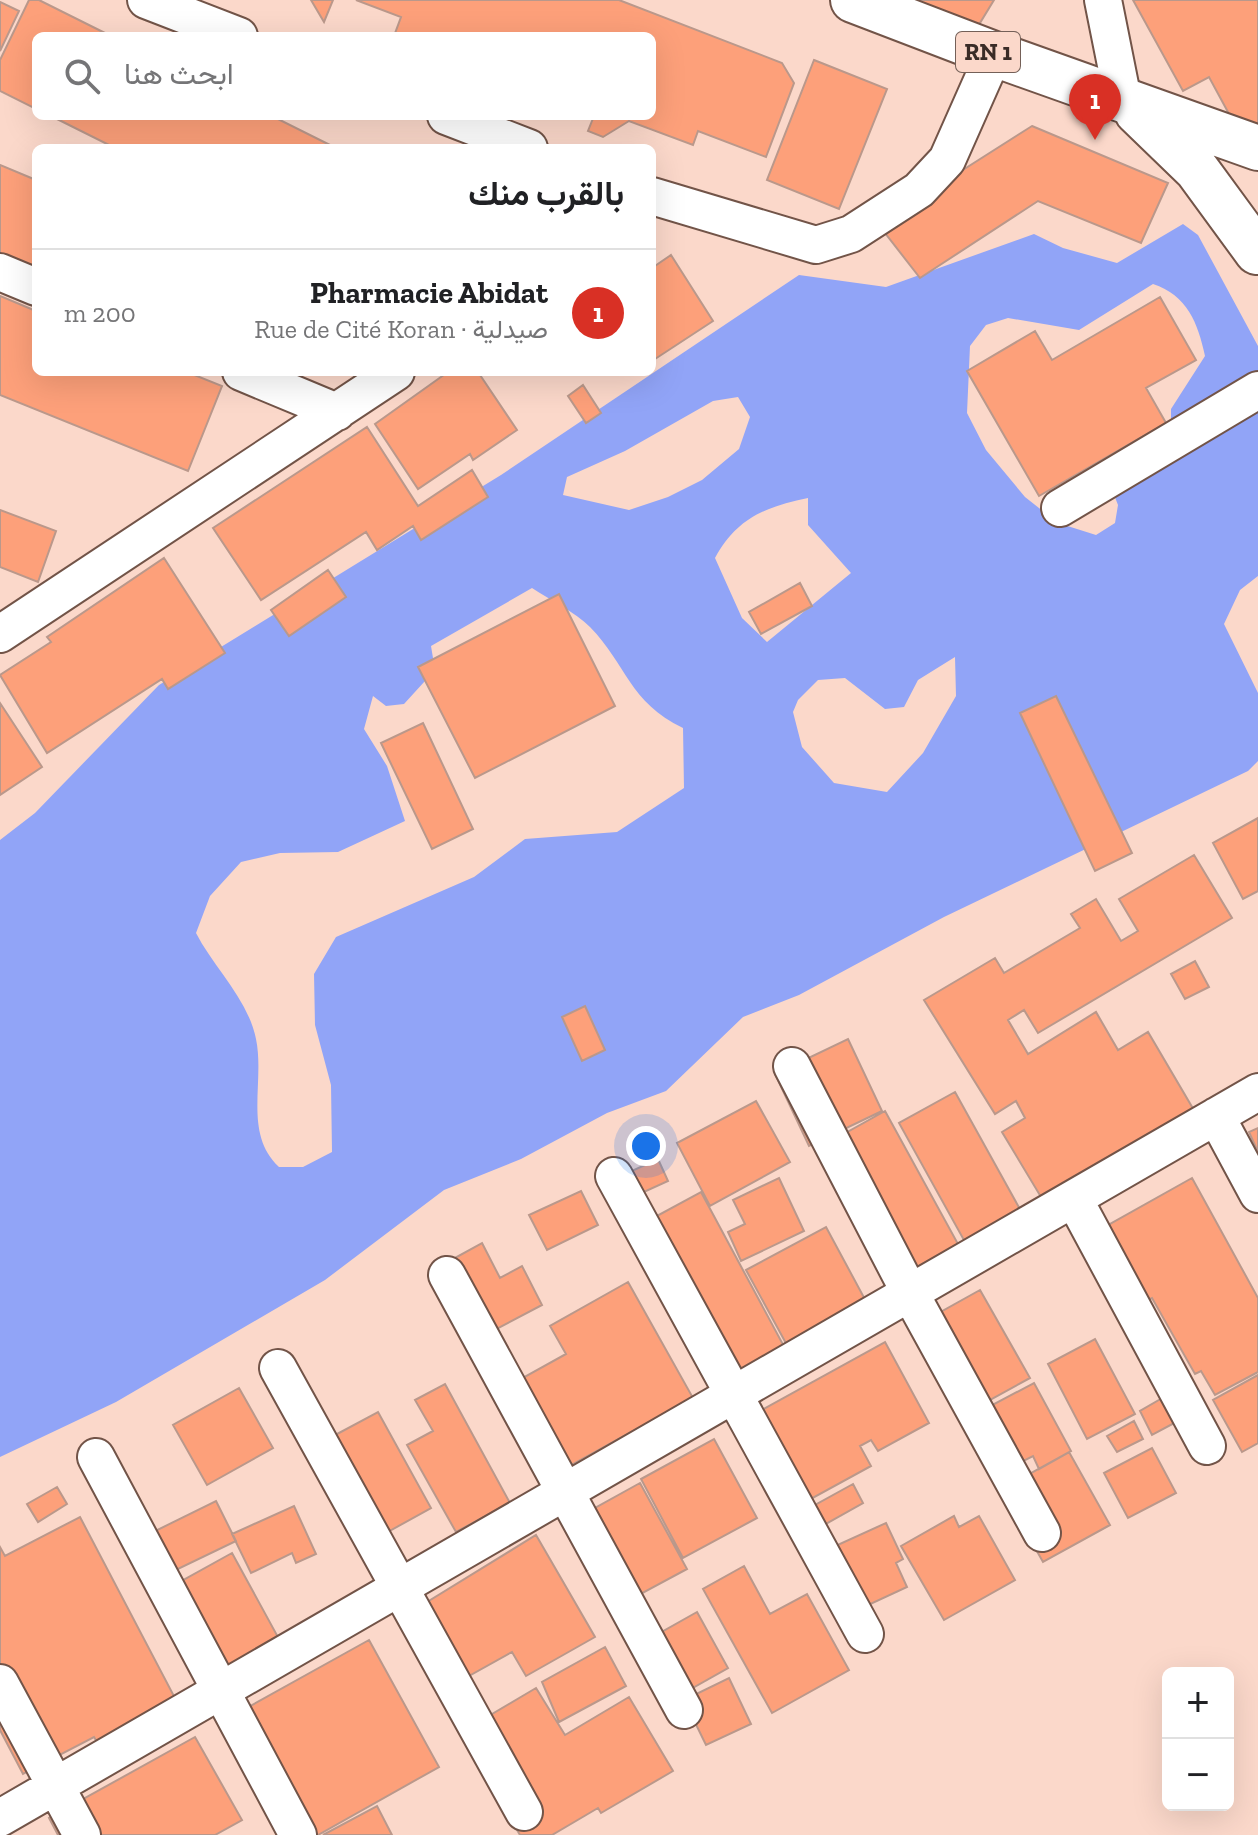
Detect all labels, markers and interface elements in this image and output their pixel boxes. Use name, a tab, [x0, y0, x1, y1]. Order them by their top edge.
search box	[32, 32, 656, 120]
road number: RN 1	[956, 32, 1020, 72]
icon: search	[60, 54, 104, 98]
text: ابحث هنا	[124, 56, 234, 92]
pin: 1	[1069, 74, 1121, 140]
text: بالقرب منك	[468, 173, 624, 214]
text: Pharmacie Abidat	[310, 275, 548, 311]
text: 200 m	[64, 297, 136, 329]
text: 1	[593, 297, 603, 329]
text: صيدلية · Rue de Cité Koran	[254, 313, 548, 345]
your location	[626, 1126, 666, 1166]
map controls	[1162, 1667, 1234, 1811]
button: +	[1162, 1667, 1234, 1739]
button: −	[1162, 1739, 1234, 1811]

